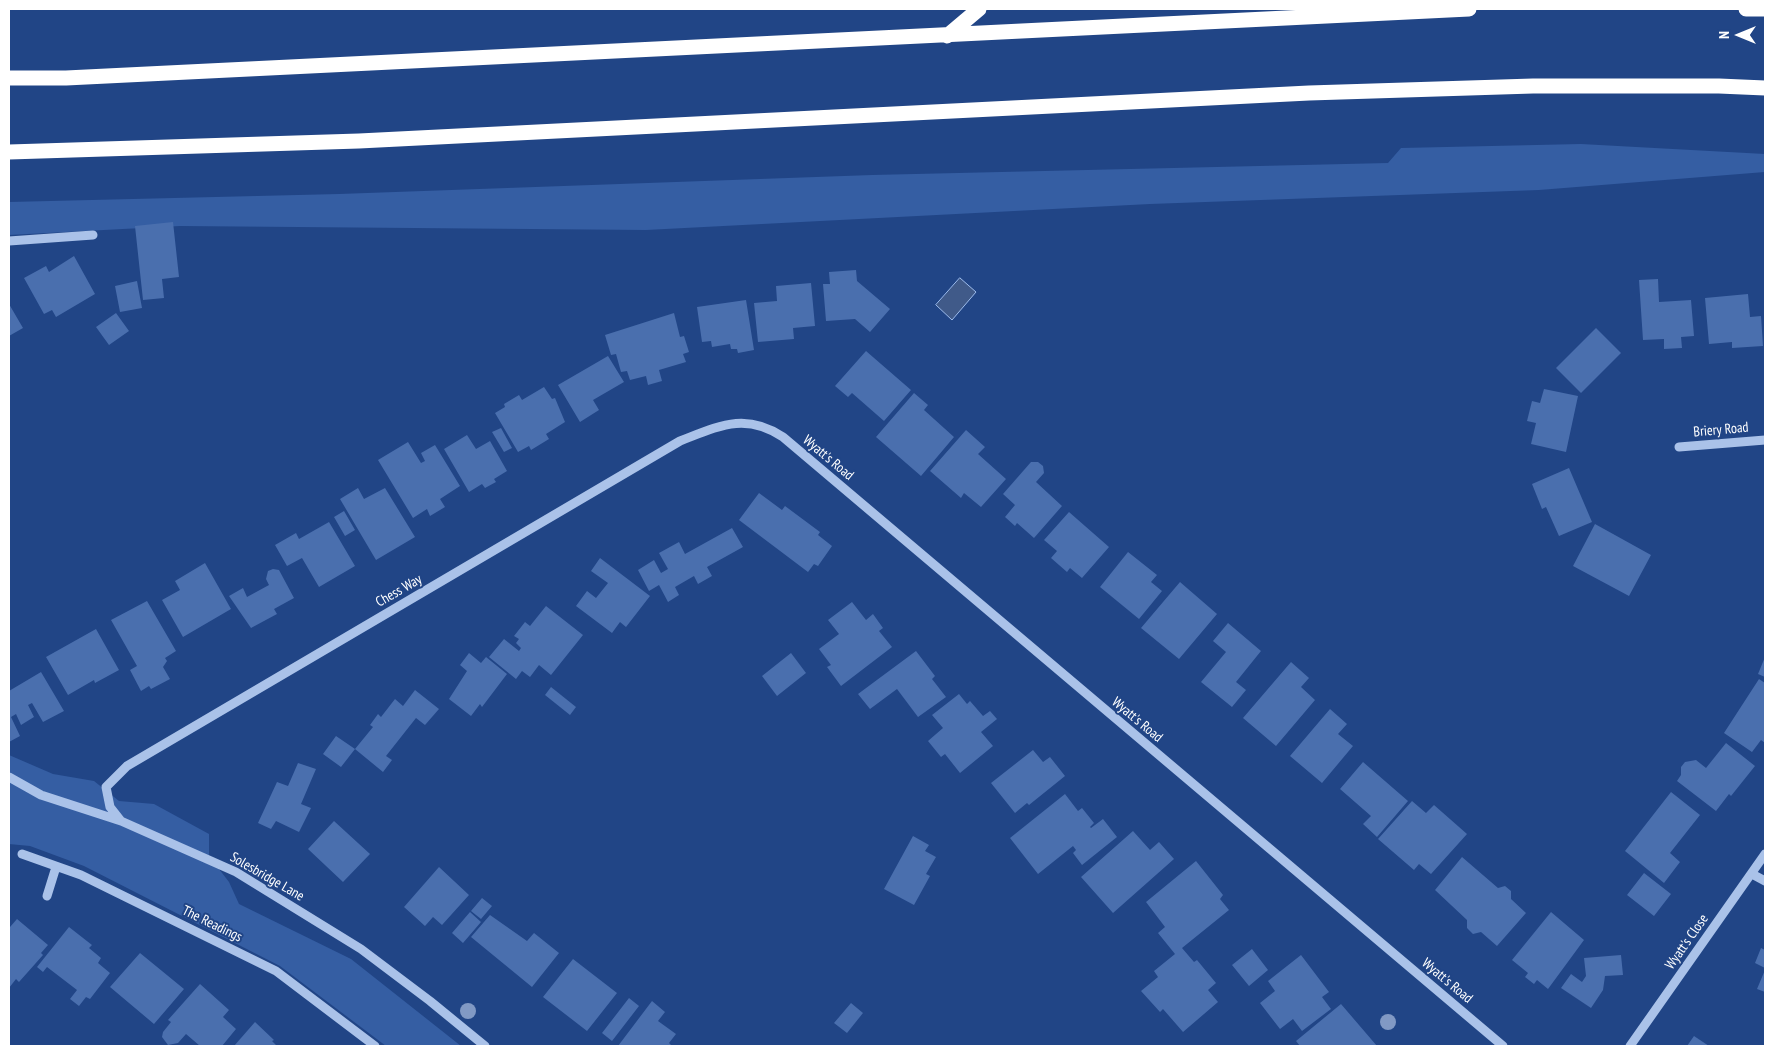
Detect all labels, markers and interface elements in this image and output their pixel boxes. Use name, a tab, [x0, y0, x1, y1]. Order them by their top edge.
north arrow	[1714, 10, 1764, 60]
text: N	[1715, 31, 1733, 39]
street label: Briery Road	[1693, 419, 1749, 441]
street label: Wyatt's Road	[799, 432, 857, 484]
street label: Chess Way	[373, 571, 425, 611]
street label: Wyatt's Road	[1108, 694, 1166, 746]
street label: Solesbridge Lane	[227, 849, 307, 905]
street label: The Readings	[179, 902, 245, 946]
street label: Wyatt's Close	[1662, 911, 1712, 973]
street label: Wyatt's Road	[1418, 955, 1476, 1007]

